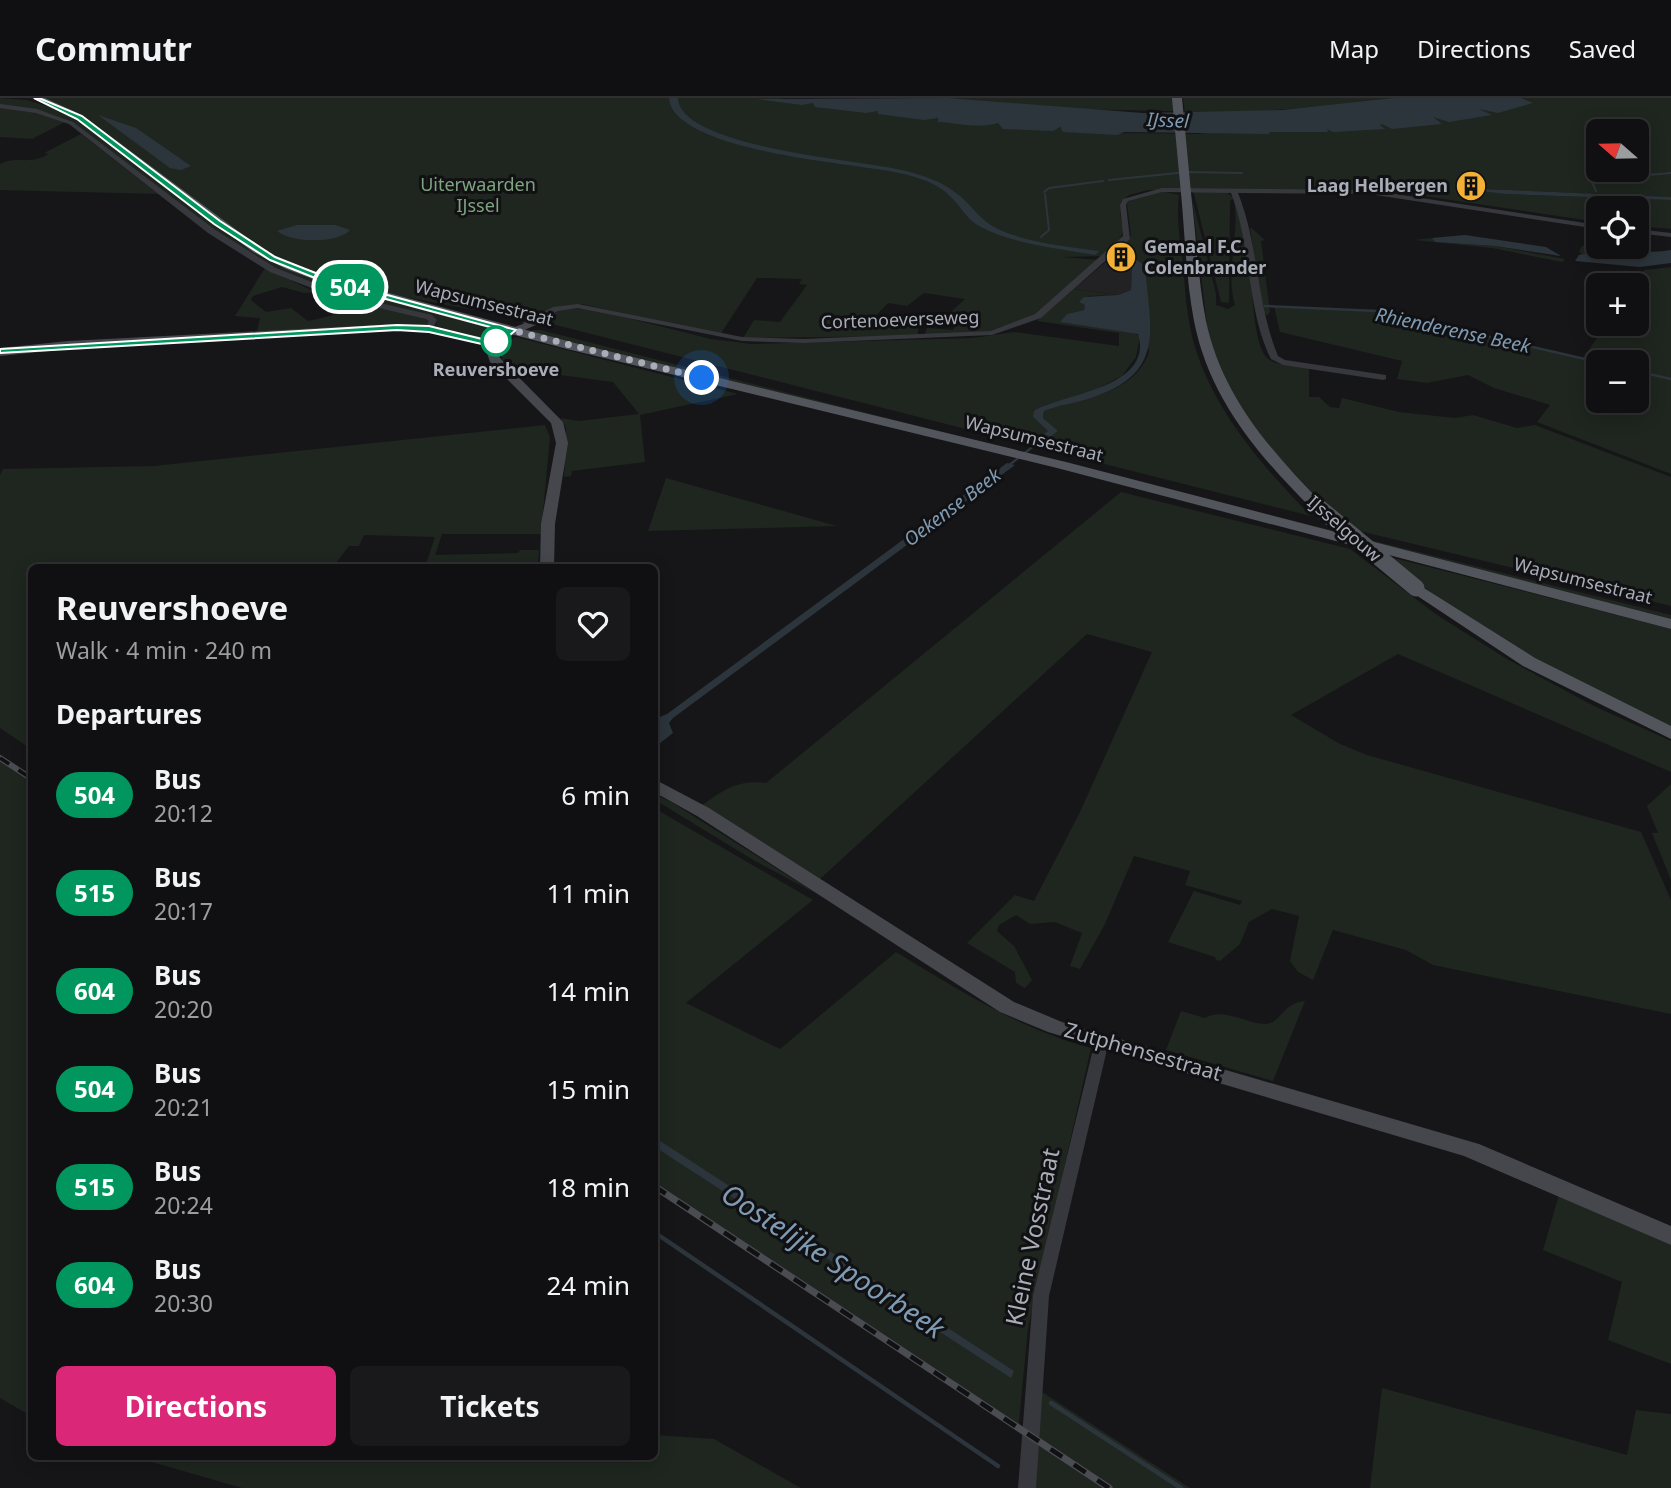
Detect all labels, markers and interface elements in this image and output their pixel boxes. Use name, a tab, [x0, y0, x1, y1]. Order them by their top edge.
text: Commutr	[35, 26, 192, 71]
text: Map	[1329, 32, 1379, 65]
text: Directions	[1417, 32, 1531, 65]
text: Saved	[1569, 32, 1636, 65]
water label: IJssel	[1145, 106, 1191, 134]
north arrow	[1586, 119, 1648, 182]
map controls	[1586, 119, 1649, 413]
building icon: Laag Helbergen	[1454, 169, 1488, 203]
park label: Uiterwaarden IJssel	[420, 172, 536, 217]
place label: Laag Helbergen	[1307, 173, 1448, 197]
button: locate	[1586, 196, 1649, 259]
place label: Gemaal F.C. Colenbrander	[1144, 234, 1266, 279]
building icon: Gemaal F.C. Colenbrander	[1104, 240, 1138, 274]
line badge: 504	[310, 264, 390, 310]
text: 504	[329, 270, 371, 303]
street label: Wapsumsestraat	[413, 273, 556, 331]
button: +	[1586, 273, 1649, 336]
water label: Rhienderense Beek	[1373, 301, 1533, 359]
street label: Cortenoeverseweg	[820, 304, 980, 334]
marker: Reuvershoeve	[481, 326, 511, 356]
button: −	[1586, 350, 1649, 413]
place label: Reuvershoeve	[433, 357, 559, 381]
your location	[684, 360, 719, 395]
street label: Wapsumsestraat	[963, 409, 1106, 467]
water label: Oekense Beek	[898, 462, 1006, 552]
street label: IJsselgouw	[1303, 490, 1387, 567]
street label: Wapsumsestraat	[1512, 551, 1655, 609]
text: Reuvershoeve	[56, 585, 288, 630]
button: heart	[556, 587, 630, 661]
text: Walk · 4 min · 240 m	[56, 634, 272, 666]
text: Departures	[56, 696, 202, 732]
text: Bus	[154, 761, 201, 797]
text: 6 min	[561, 777, 630, 813]
text: 504	[74, 778, 115, 811]
text: 20:12	[154, 797, 213, 829]
text: Bus	[154, 859, 201, 895]
text: 11 min	[546, 875, 630, 911]
text: 515	[74, 876, 115, 909]
text: 20:17	[154, 895, 213, 927]
text: Bus	[154, 957, 201, 993]
text: 14 min	[546, 973, 630, 1009]
text: 604	[74, 974, 115, 1007]
text: 20:20	[154, 993, 213, 1025]
street label: Zutphensestraat	[1061, 1015, 1226, 1087]
text: Bus	[154, 1055, 201, 1091]
text: 15 min	[546, 1071, 630, 1107]
text: 504	[74, 1072, 115, 1105]
text: 20:21	[154, 1091, 213, 1123]
street label: Kleine Vosstraat	[997, 1145, 1067, 1328]
text: Bus	[154, 1153, 201, 1189]
text: 18 min	[546, 1169, 630, 1205]
text: 515	[74, 1170, 115, 1203]
water label: Oostelijke Spoorbeek	[715, 1174, 953, 1347]
text: 20:24	[154, 1189, 213, 1221]
text: Bus	[154, 1251, 201, 1287]
text: 24 min	[546, 1267, 630, 1303]
text: 604	[74, 1268, 115, 1301]
text: 20:30	[154, 1287, 213, 1319]
button: Directions	[56, 1366, 336, 1446]
button: Tickets	[350, 1366, 630, 1446]

